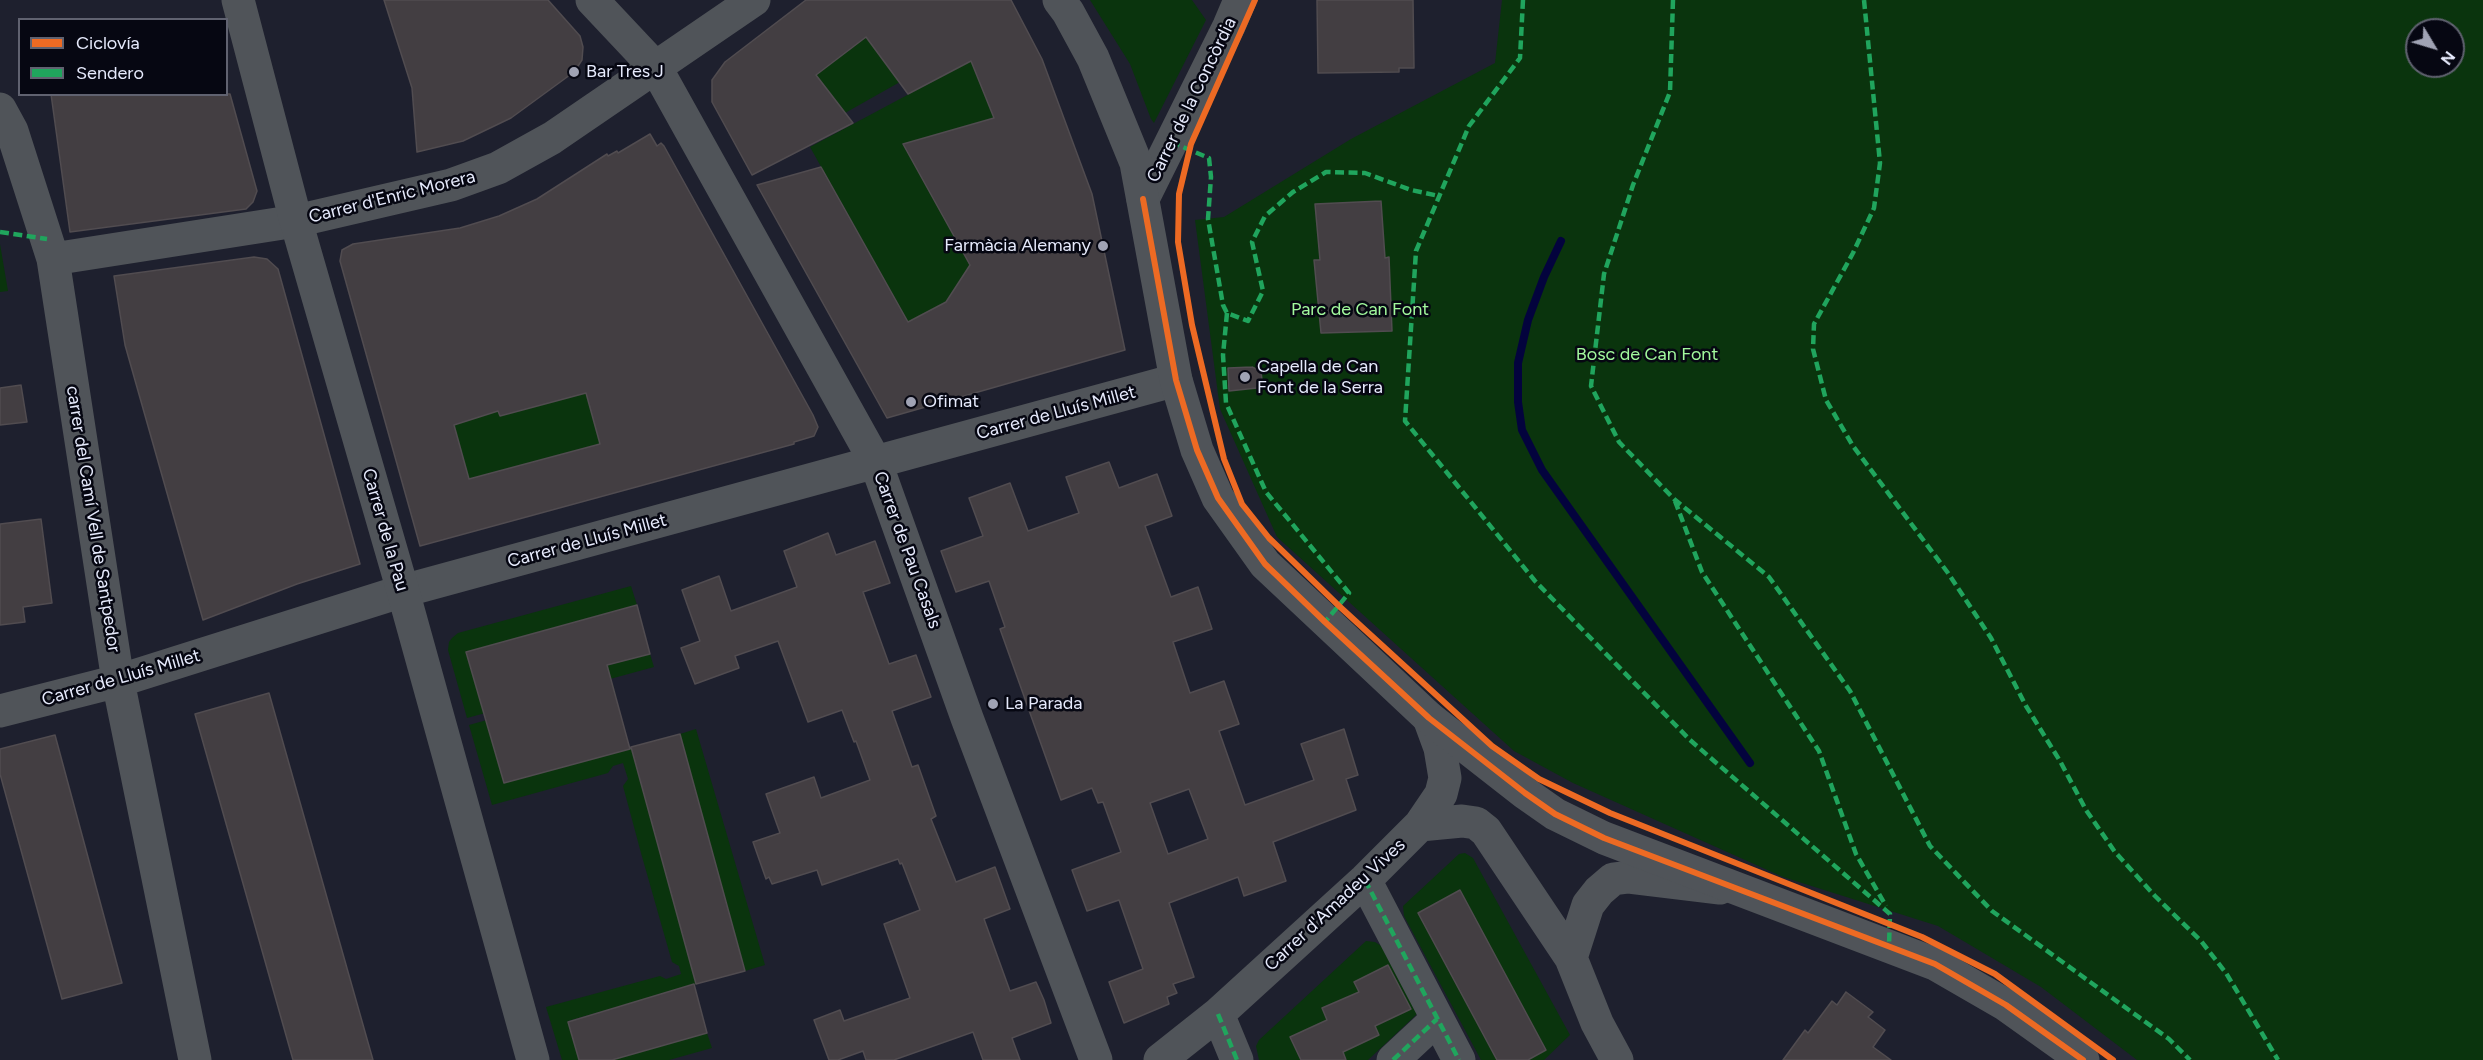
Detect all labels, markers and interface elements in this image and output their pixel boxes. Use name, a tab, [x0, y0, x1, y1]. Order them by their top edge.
street label: Carrer de la Concòrdia	[1143, 14, 1241, 186]
legend	[18, 18, 228, 96]
north arrow	[2405, 18, 2465, 78]
text: Ciclovía	[76, 32, 140, 54]
text: N	[2437, 47, 2459, 69]
place label: Bar Tres J	[586, 61, 664, 83]
text: Sendero	[76, 62, 144, 84]
marker: Bar Tres J	[567, 65, 581, 79]
street label: Carrer d'Enric Morera	[307, 166, 477, 228]
place label: Farmàcia Alemany	[944, 235, 1091, 257]
marker: Farmàcia Alemany	[1096, 239, 1110, 253]
park label: Parc de Can Font	[1291, 299, 1429, 321]
park label: Bosc de Can Font	[1576, 344, 1718, 366]
place label: Capella de Can Font de la Serra	[1257, 356, 1383, 398]
marker: Capella de Can Font de la Serra	[1238, 370, 1252, 384]
street label: Carrer de Lluís Millet	[974, 381, 1138, 445]
street label: carrer del Camí Vell de Santpedor	[61, 384, 125, 654]
place label: Ofimat	[923, 391, 979, 413]
marker: Ofimat	[904, 395, 918, 409]
street label: Carrer de la Pau	[357, 466, 413, 594]
street label: Carrer de Pau Casals	[869, 469, 945, 631]
street label: Carrer de Lluís Millet	[505, 509, 669, 573]
street label: Carrer de Lluís Millet	[39, 645, 203, 711]
place label: La Parada	[1005, 693, 1082, 715]
marker: La Parada	[986, 697, 1000, 711]
street label: Carrer d'Amadeu Vives	[1260, 834, 1410, 976]

